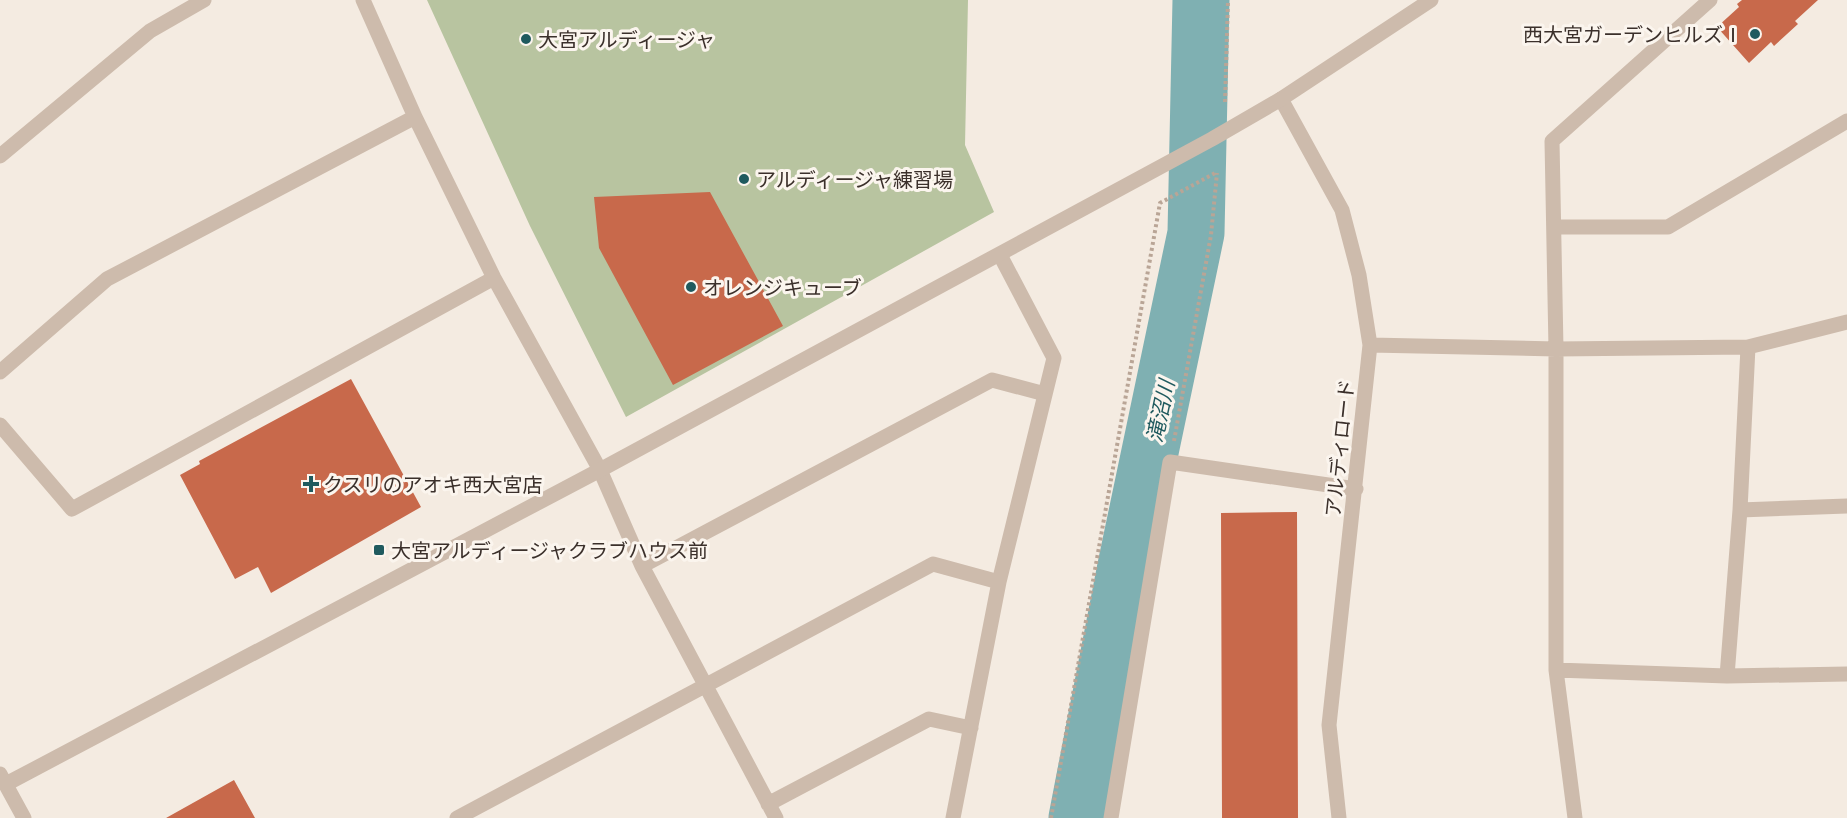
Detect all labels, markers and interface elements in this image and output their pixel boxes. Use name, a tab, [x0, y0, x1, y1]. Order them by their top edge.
place label: 西大宮ガーデンヒルズⅠ	[1523, 22, 1743, 46]
place label: 大宮アルディージャ	[538, 27, 715, 51]
marker: 西大宮ガーデンヒルズⅠ	[1748, 27, 1762, 41]
marker: 大宮アルディージャ	[519, 32, 533, 46]
place label: アルディージャ練習場	[756, 167, 953, 191]
marker: アルディージャ練習場	[737, 172, 751, 186]
place label: オレンジキューブ	[703, 275, 862, 299]
marker: オレンジキューブ	[684, 280, 698, 294]
water label: 滝沼川	[1141, 376, 1180, 445]
street label: アルディロード	[1320, 378, 1358, 518]
place label: クスリのアオキ西大宮店	[323, 472, 542, 496]
marker: クスリのアオキ西大宮店	[304, 477, 318, 491]
place label: 大宮アルディージャクラブハウス前	[391, 538, 708, 562]
marker: 大宮アルディージャクラブハウス前	[372, 543, 386, 557]

